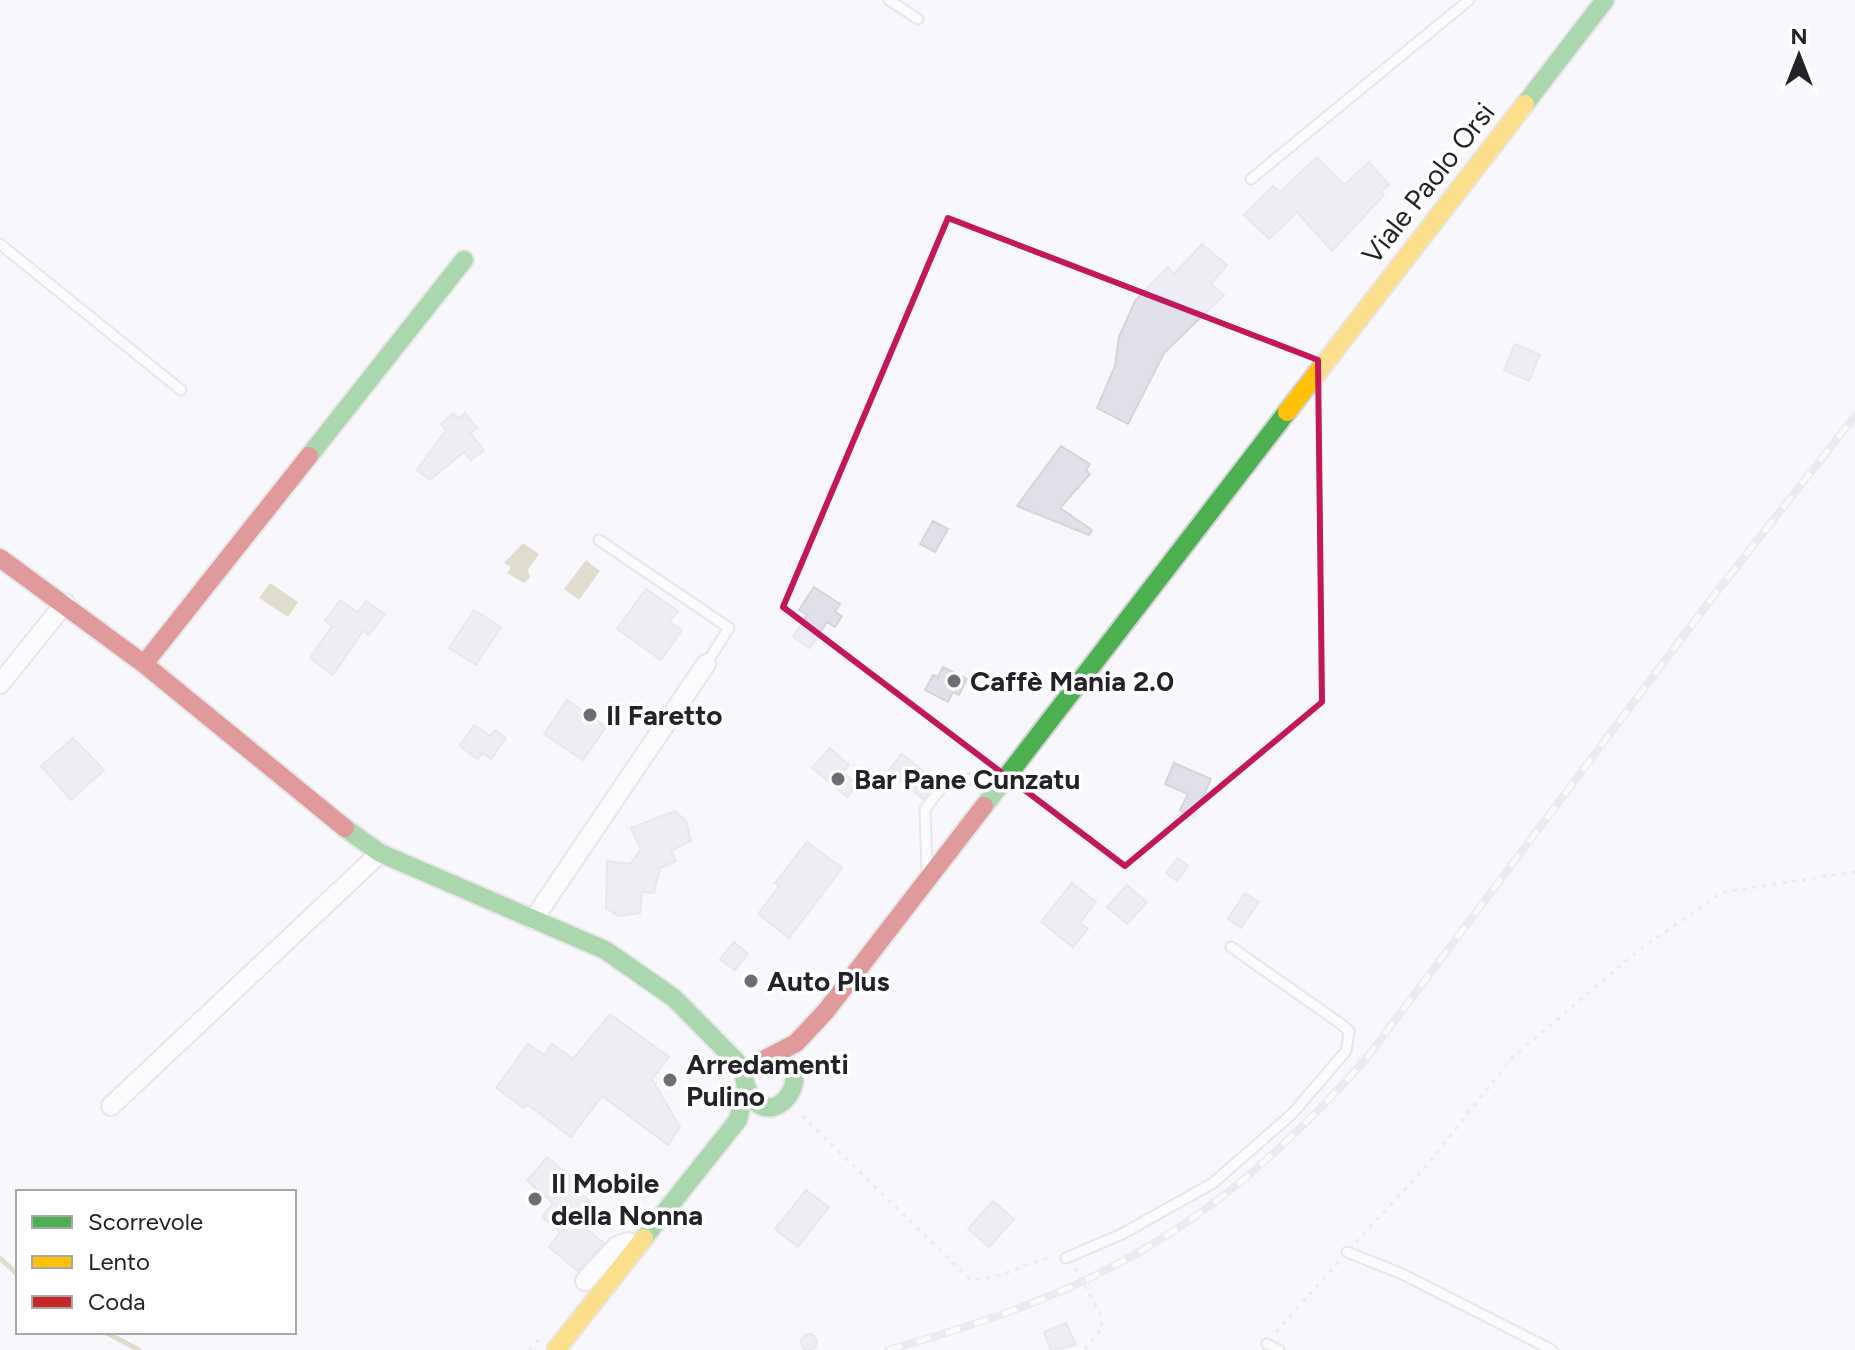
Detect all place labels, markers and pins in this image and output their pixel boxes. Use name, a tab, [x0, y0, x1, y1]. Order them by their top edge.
place label: Caffè Mania 2.0	[970, 664, 1174, 698]
marker: Caffè Mania 2.0	[945, 672, 963, 690]
place label: Il Faretto	[606, 698, 723, 732]
marker: Il Faretto	[581, 706, 599, 724]
place label: Bar Pane Cunzatu	[854, 762, 1081, 796]
marker: Bar Pane Cunzatu	[829, 770, 847, 788]
place label: Auto Plus	[767, 964, 890, 998]
marker: Auto Plus	[742, 972, 760, 990]
place label: Arredamenti Pulino	[686, 1047, 849, 1113]
marker: Arredamenti Pulino	[661, 1071, 679, 1089]
place label: Il Mobile della Nonna	[551, 1166, 703, 1232]
marker: Il Mobile della Nonna	[526, 1190, 544, 1208]

